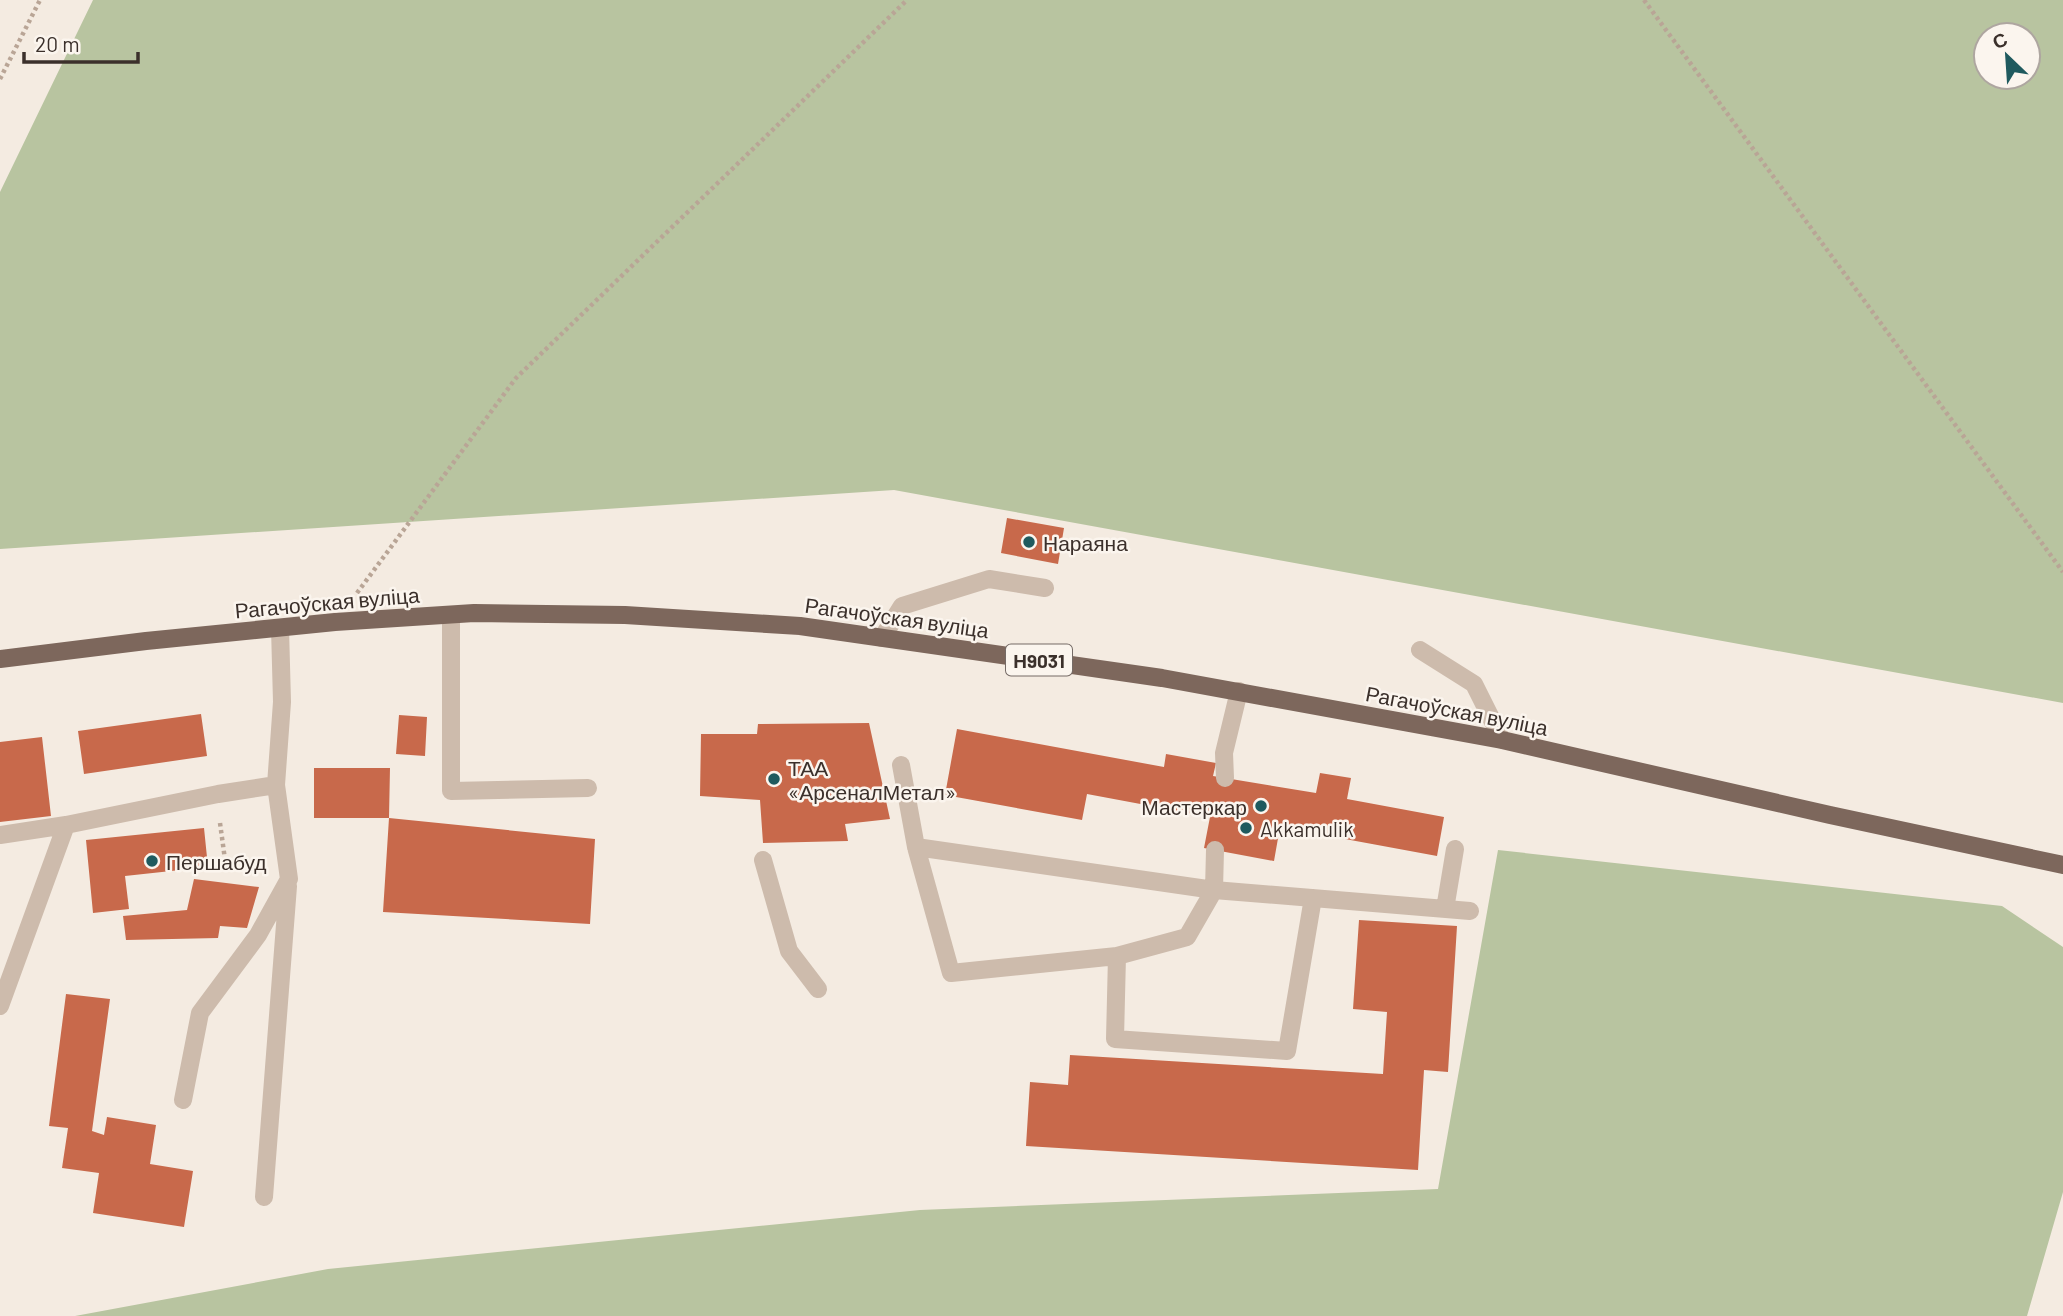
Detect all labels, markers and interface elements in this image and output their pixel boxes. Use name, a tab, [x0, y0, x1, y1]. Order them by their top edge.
scale bar	[24, 21, 138, 65]
north arrow	[1972, 21, 2042, 91]
text: С	[1989, 27, 2011, 53]
text: 20 m	[35, 31, 80, 56]
place label: Нараяна	[1043, 530, 1128, 555]
marker: Нараяна	[1021, 534, 1037, 550]
street label: Рагачоўская вуліца	[234, 581, 421, 623]
street label: Рагачоўская вуліца	[804, 592, 991, 642]
road number: Н9031	[1006, 645, 1072, 676]
street label: Рагачоўская вуліца	[1364, 680, 1551, 740]
place label: ТАА «АрсеналМетал»	[788, 755, 956, 804]
marker: ТАА «АрсеналМетал»	[766, 771, 782, 787]
place label: Мастеркар	[1141, 794, 1247, 819]
marker: Мастеркар	[1253, 798, 1269, 814]
place label: Akkamulik	[1260, 816, 1354, 841]
marker: Akkamulik	[1238, 820, 1254, 836]
place label: Першабуд	[166, 849, 267, 874]
marker: Першабуд	[144, 853, 160, 869]

